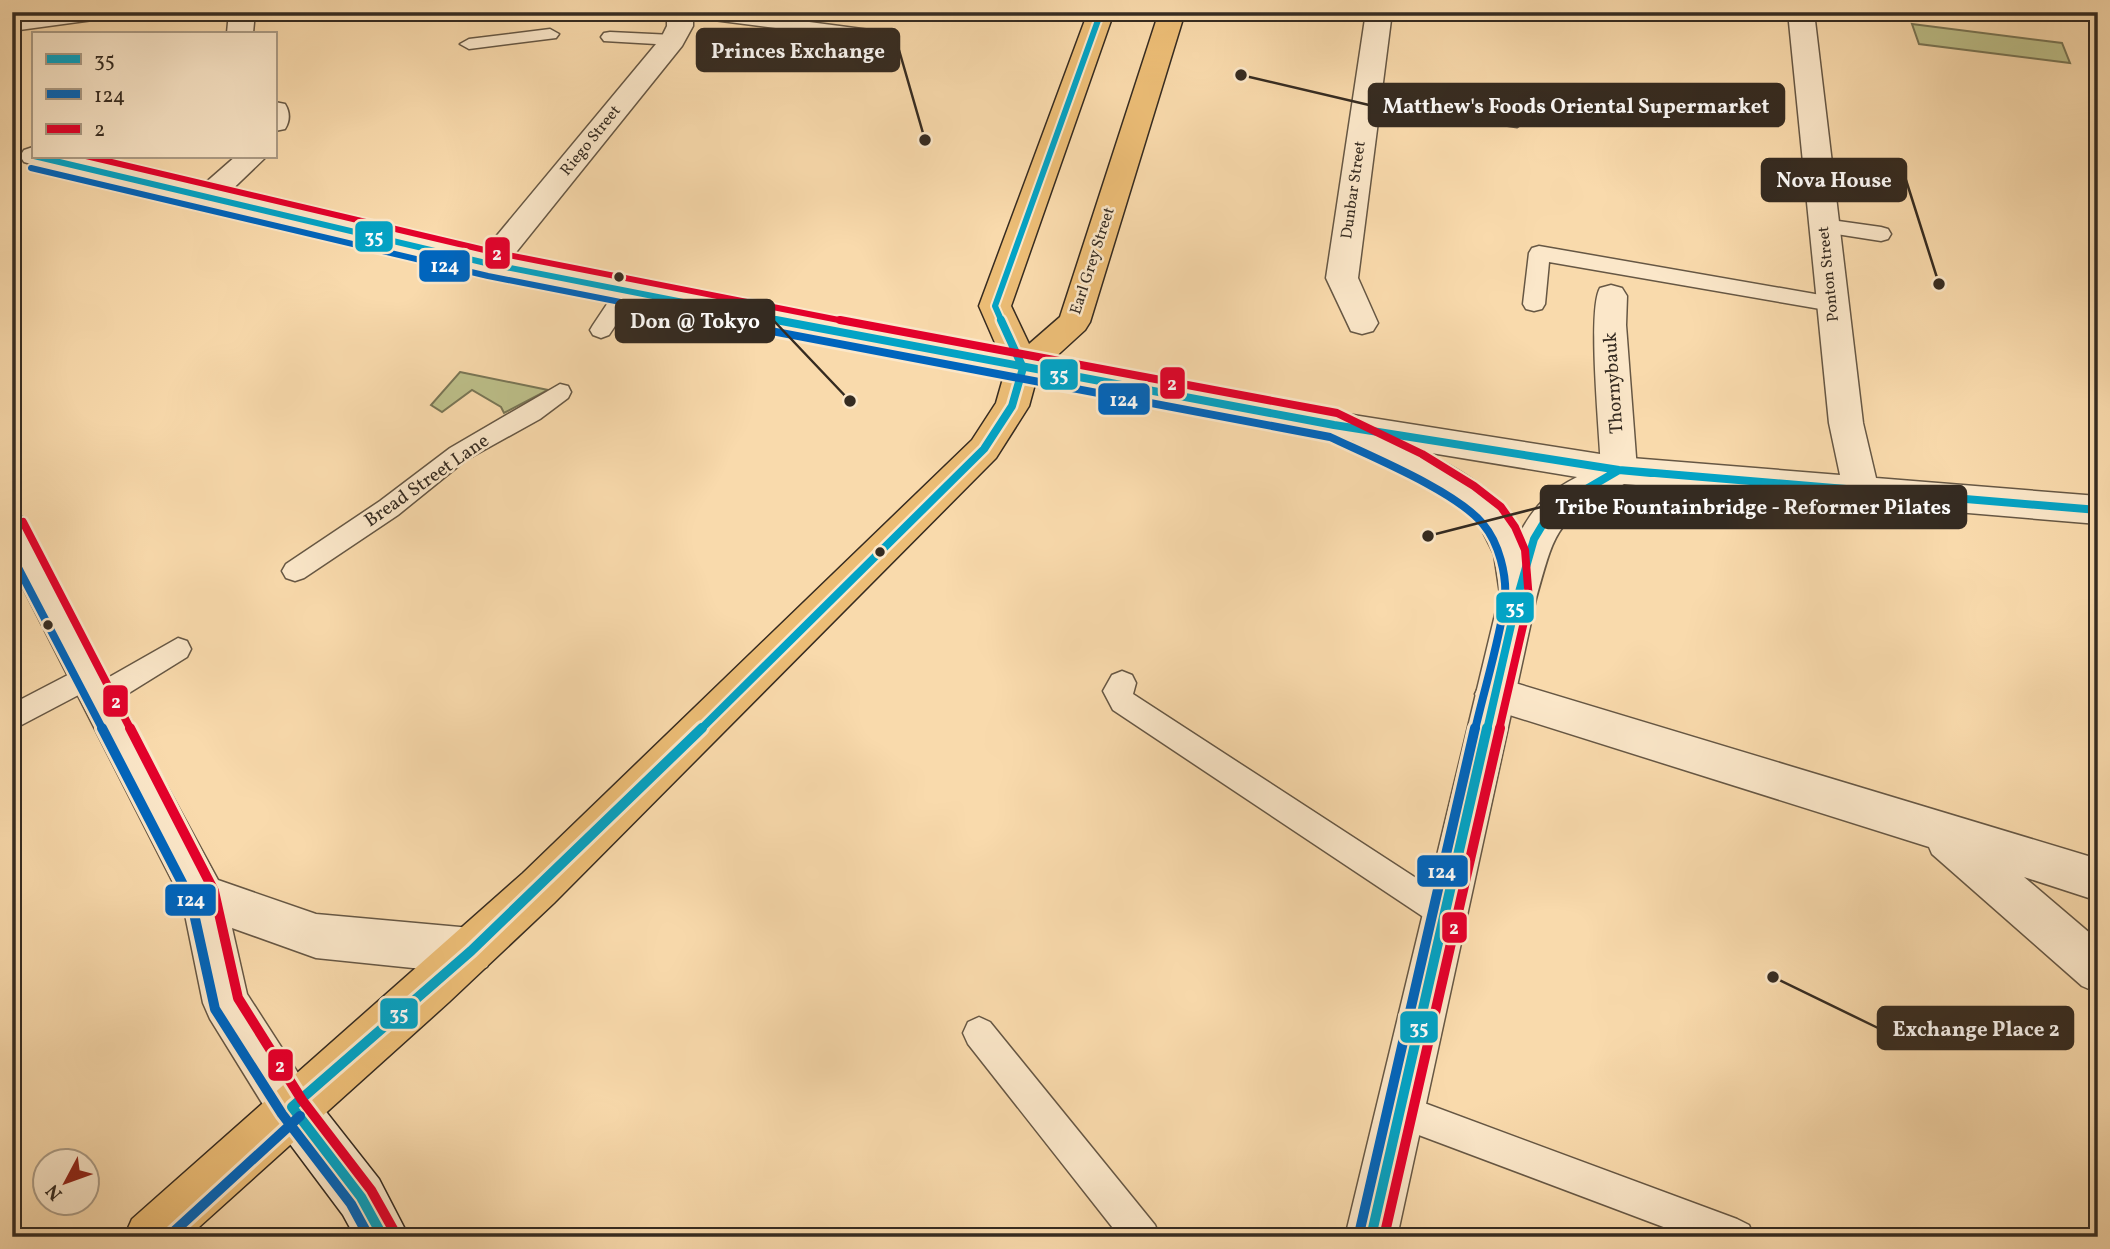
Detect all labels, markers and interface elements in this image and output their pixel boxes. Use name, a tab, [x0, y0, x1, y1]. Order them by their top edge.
callout: Princes Exchange	[697, 29, 899, 71]
legend	[32, 32, 276, 158]
text: Princes Exchange	[711, 38, 885, 67]
text: 35	[94, 46, 115, 75]
text: 124	[94, 82, 125, 111]
callout: Matthew's Foods Oriental Supermarket	[1369, 84, 1784, 126]
text: Matthew's Foods Oriental Supermarket	[1383, 93, 1769, 122]
street label: Riego Street	[556, 101, 627, 181]
text: 2	[94, 116, 105, 145]
street label: Dunbar Street	[1336, 139, 1372, 240]
callout: Nova House	[1762, 159, 1906, 201]
text: Nova House	[1776, 167, 1892, 196]
street label: Earl Grey Street	[1065, 204, 1121, 317]
line badge: 35	[354, 220, 394, 253]
text: 35	[365, 225, 383, 251]
street label: Ponton Street	[1813, 225, 1845, 323]
line badge: 2	[484, 236, 511, 270]
text: 2	[492, 242, 502, 268]
line badge: 124	[418, 249, 471, 283]
text: 124	[431, 254, 459, 280]
unlabelled marker	[612, 270, 626, 284]
callout: Don @ Tokyo	[616, 300, 774, 342]
text: Don @ Tokyo	[630, 308, 760, 337]
street label: Thornybauk	[1597, 331, 1631, 435]
line badge: 35	[1039, 358, 1079, 391]
text: 35	[1050, 363, 1068, 389]
line badge: 2	[1159, 366, 1186, 400]
text: 2	[1167, 372, 1177, 398]
line badge: 124	[1097, 382, 1151, 416]
text: 124	[1110, 388, 1138, 414]
street label: Bread Street Lane	[359, 428, 495, 534]
callout: Tribe Fountainbridge - Reformer Pilates	[1541, 486, 1966, 528]
text: Tribe Fountainbridge - Reformer Pilates	[1555, 494, 1951, 523]
unlabelled marker	[873, 545, 887, 559]
line badge: 35	[1495, 591, 1535, 624]
text: 35	[1506, 596, 1524, 622]
unlabelled marker	[41, 618, 55, 632]
line badge: 2	[102, 684, 129, 718]
text: 2	[111, 690, 121, 716]
line badge: 124	[1416, 854, 1469, 888]
text: 124	[1428, 860, 1456, 886]
line badge: 124	[164, 883, 217, 917]
text: 124	[177, 888, 205, 914]
line badge: 2	[1441, 911, 1468, 944]
text: 2	[1449, 916, 1459, 942]
line badge: 35	[379, 997, 419, 1030]
text: 35	[390, 1002, 408, 1028]
callout: Exchange Place 2	[1878, 1007, 2073, 1049]
line badge: 35	[1399, 1010, 1439, 1044]
text: 35	[1410, 1016, 1428, 1042]
text: Exchange Place 2	[1892, 1016, 2060, 1045]
line badge: 2	[267, 1048, 294, 1082]
text: 2	[275, 1054, 285, 1080]
north arrow	[32, 1148, 102, 1218]
text: N	[40, 1178, 69, 1206]

